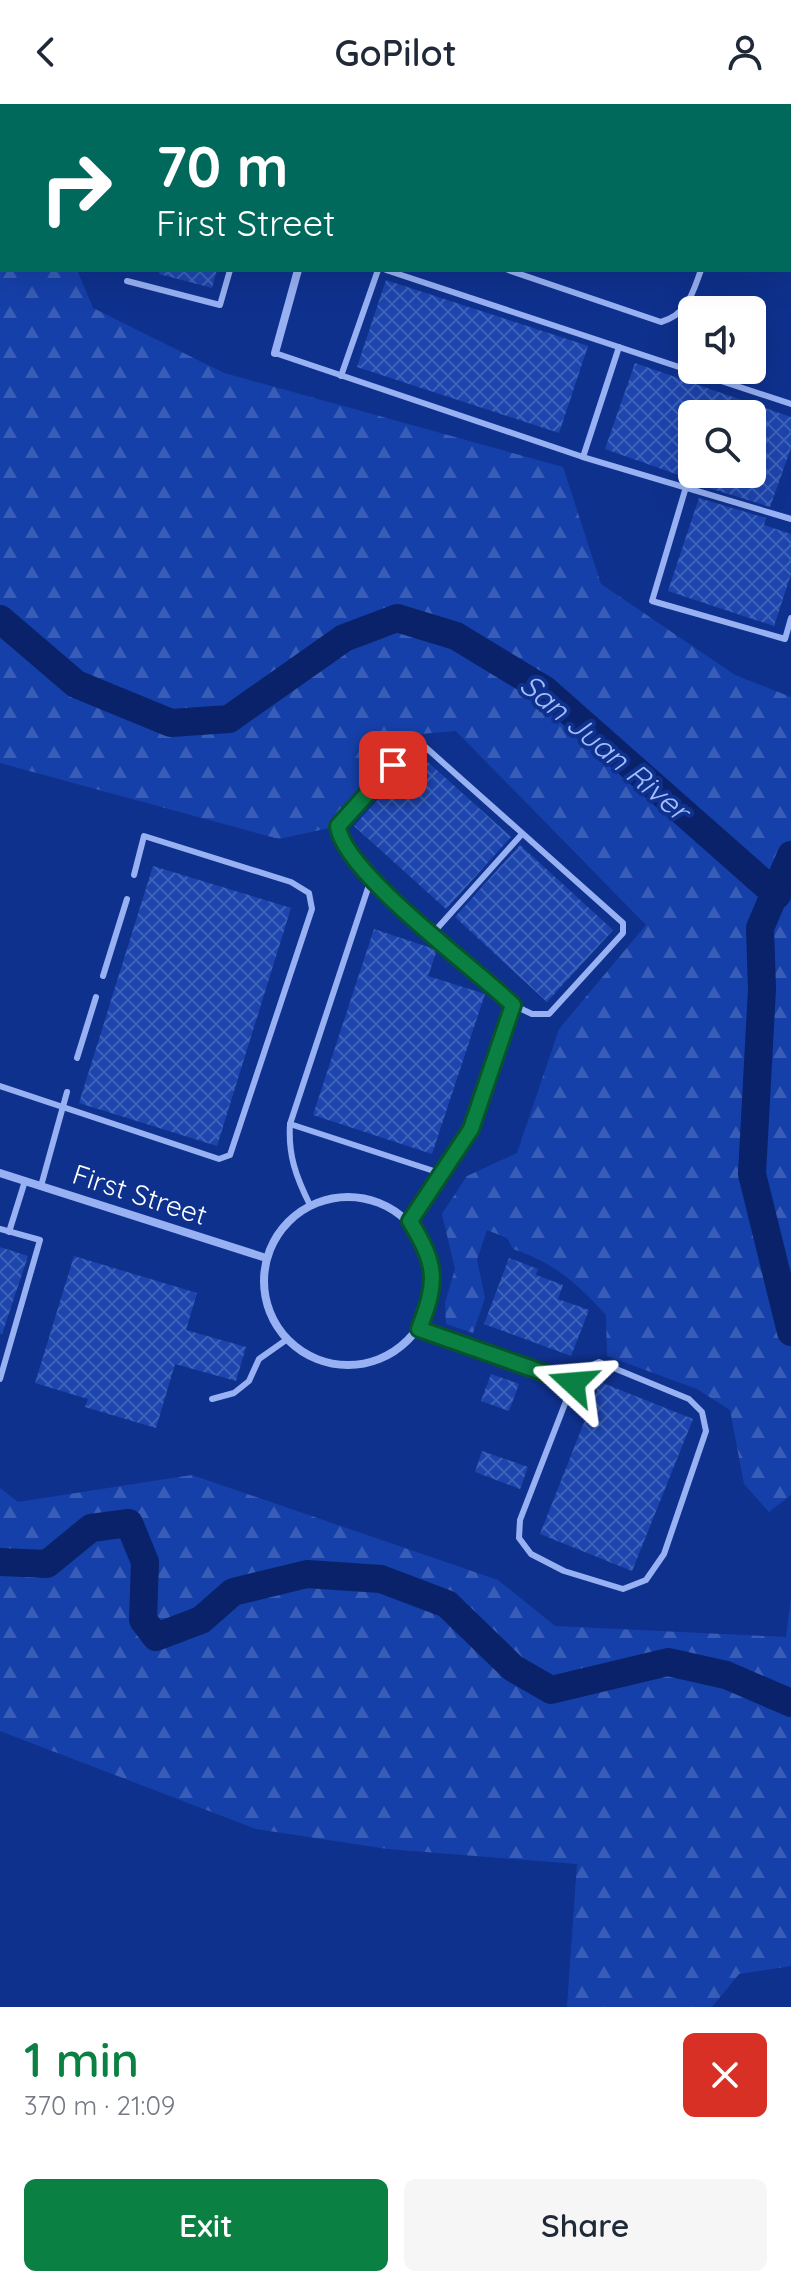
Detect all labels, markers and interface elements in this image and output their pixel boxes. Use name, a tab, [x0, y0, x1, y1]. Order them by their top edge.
icon: back	[24, 30, 68, 74]
text: GoPilot	[334, 30, 457, 75]
icon: person	[723, 30, 767, 74]
text: 70 m	[156, 131, 288, 201]
icon: right	[24, 136, 128, 240]
text: First Street	[156, 200, 335, 245]
map controls	[678, 296, 766, 488]
button: sound	[678, 296, 766, 384]
button: search	[678, 400, 766, 488]
water label: San Juan River	[513, 665, 700, 831]
pin	[359, 731, 427, 799]
icon: arrive	[371, 743, 415, 787]
street label: First Street	[68, 1156, 212, 1232]
position arrow	[531, 1341, 615, 1425]
text: 1 min	[24, 2029, 139, 2089]
button: close	[683, 2033, 767, 2117]
text: 370 m · 21:09	[24, 2089, 175, 2122]
button: Exit	[24, 2179, 388, 2271]
button: Share	[404, 2179, 767, 2271]

